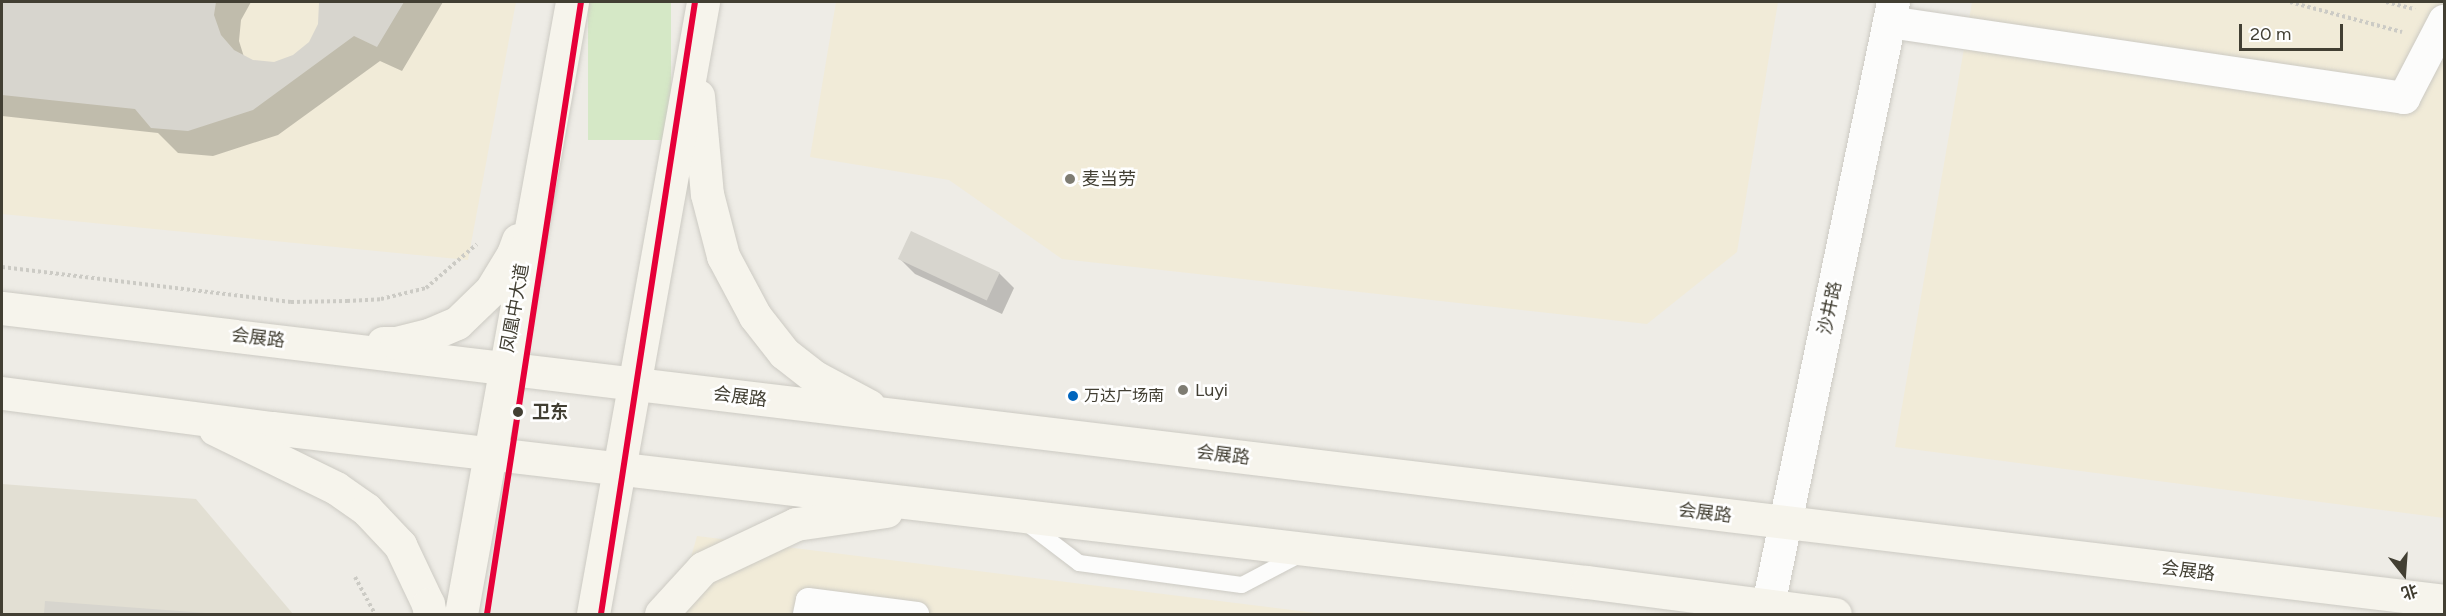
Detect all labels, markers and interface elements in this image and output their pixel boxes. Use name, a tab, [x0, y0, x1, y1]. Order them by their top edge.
scale bar	[2242, 12, 2346, 50]
text: 20 m	[2250, 23, 2291, 45]
place label: 麦当劳	[1082, 168, 1136, 190]
marker: 麦当劳	[1063, 172, 1077, 186]
street label: 凤凰中大道	[497, 262, 533, 354]
street label: 沙井路	[1814, 279, 1846, 337]
street label: 会展路	[230, 324, 286, 352]
place label: Luyi	[1195, 379, 1228, 401]
street label: 会展路	[712, 383, 768, 411]
marker: Luyi	[1176, 383, 1190, 397]
place label: 万达广场南	[1084, 386, 1164, 406]
marker: 万达广场南	[1067, 390, 1079, 402]
place label: 卫东	[532, 401, 568, 423]
marker: 卫东	[509, 403, 527, 421]
street label: 会展路	[1195, 441, 1251, 469]
street label: 会展路	[1677, 499, 1733, 527]
north arrow	[2374, 544, 2434, 604]
street label: 会展路	[2160, 557, 2216, 585]
text: 北	[2399, 580, 2420, 603]

